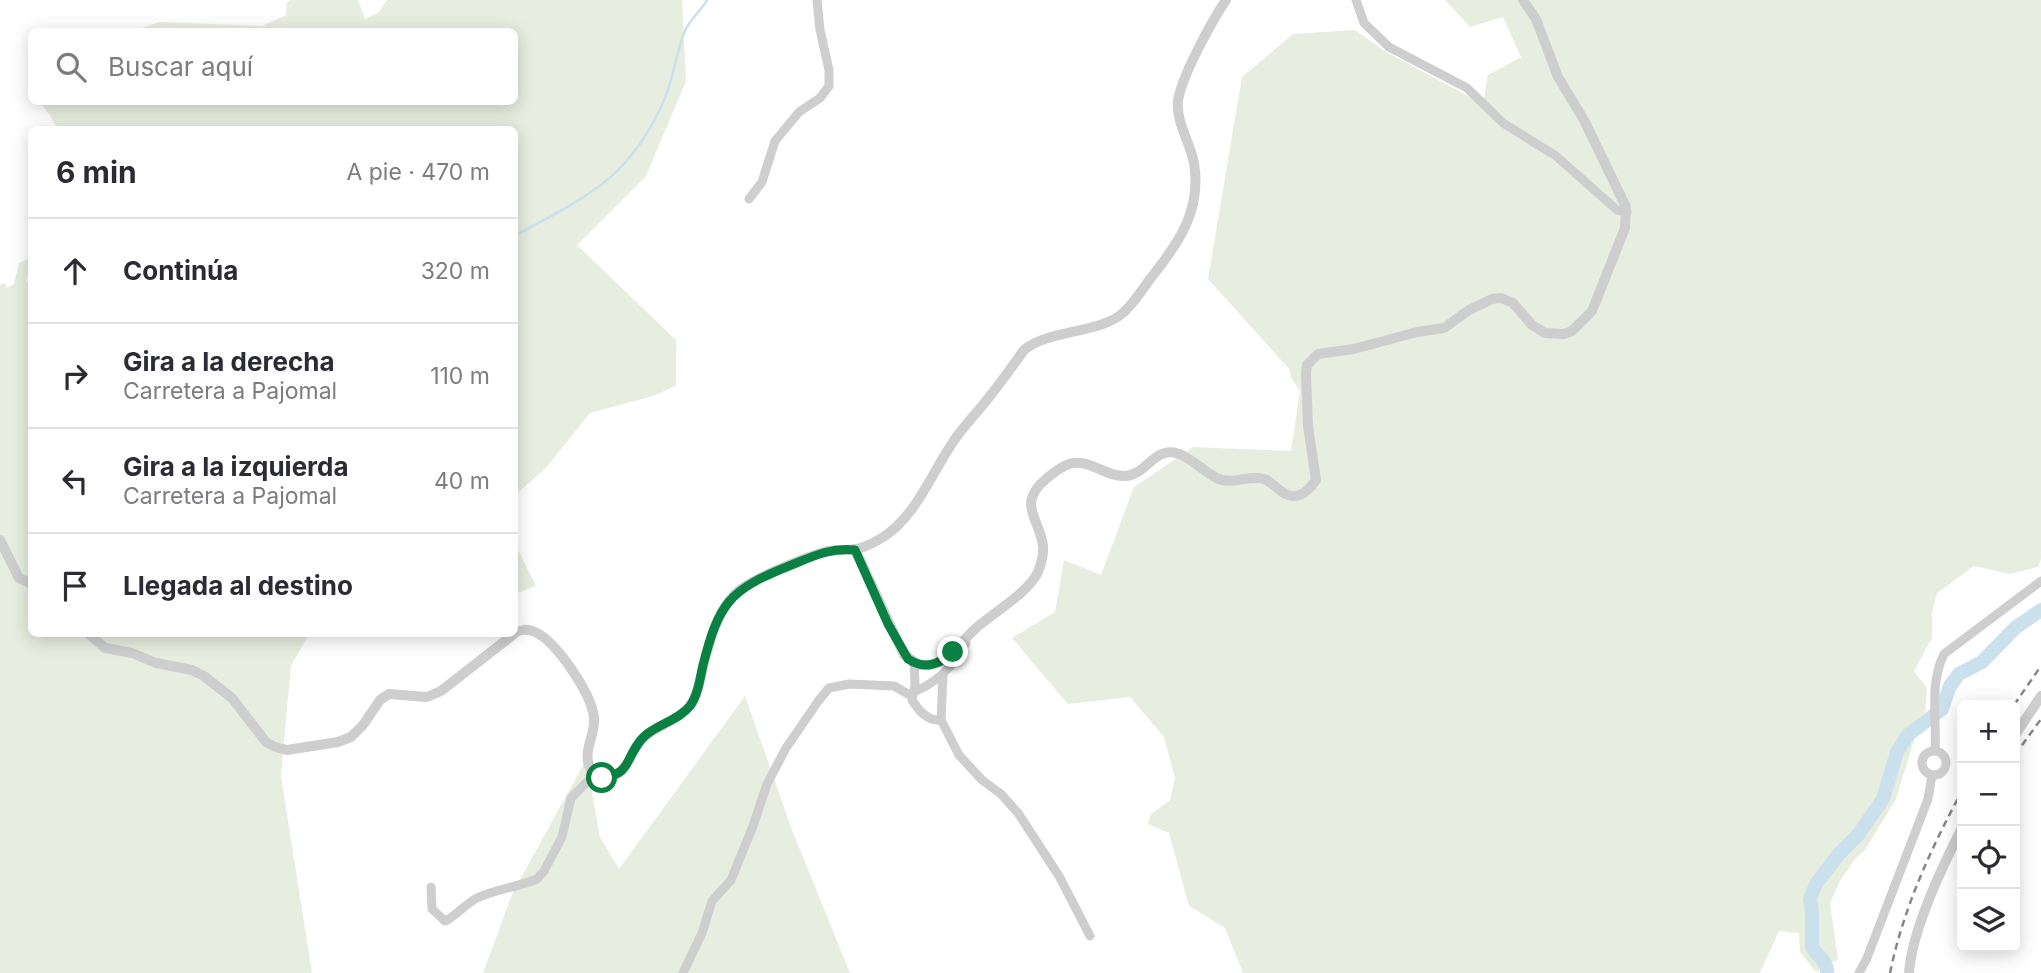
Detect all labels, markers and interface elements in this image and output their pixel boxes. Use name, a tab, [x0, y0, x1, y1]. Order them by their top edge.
search box	[28, 28, 518, 105]
icon: search	[52, 48, 90, 86]
text: Buscar aquí	[108, 51, 253, 82]
text: 6 min	[56, 154, 137, 190]
text: A pie · 470 m	[346, 158, 490, 186]
icon: ahead	[56, 252, 94, 290]
text: Continúa	[123, 255, 238, 286]
text: 320 m	[421, 257, 490, 285]
text: Gira a la derecha	[123, 346, 335, 377]
icon: right	[56, 357, 94, 395]
text: 110 m	[430, 362, 490, 390]
text: Carretera a Pajomal	[123, 377, 337, 405]
text: Gira a la izquierda	[123, 451, 349, 482]
icon: left	[56, 462, 94, 500]
text: 40 m	[434, 467, 490, 495]
text: Carretera a Pajomal	[123, 482, 337, 510]
icon: arrive	[56, 567, 94, 605]
text: Llegada al destino	[123, 570, 353, 601]
route end	[937, 636, 968, 667]
map controls	[1957, 700, 2020, 952]
button: +	[1957, 700, 2020, 763]
route start	[586, 762, 617, 793]
button: −	[1957, 763, 2020, 826]
button: locate	[1957, 826, 2020, 889]
button: layers	[1957, 889, 2020, 952]

